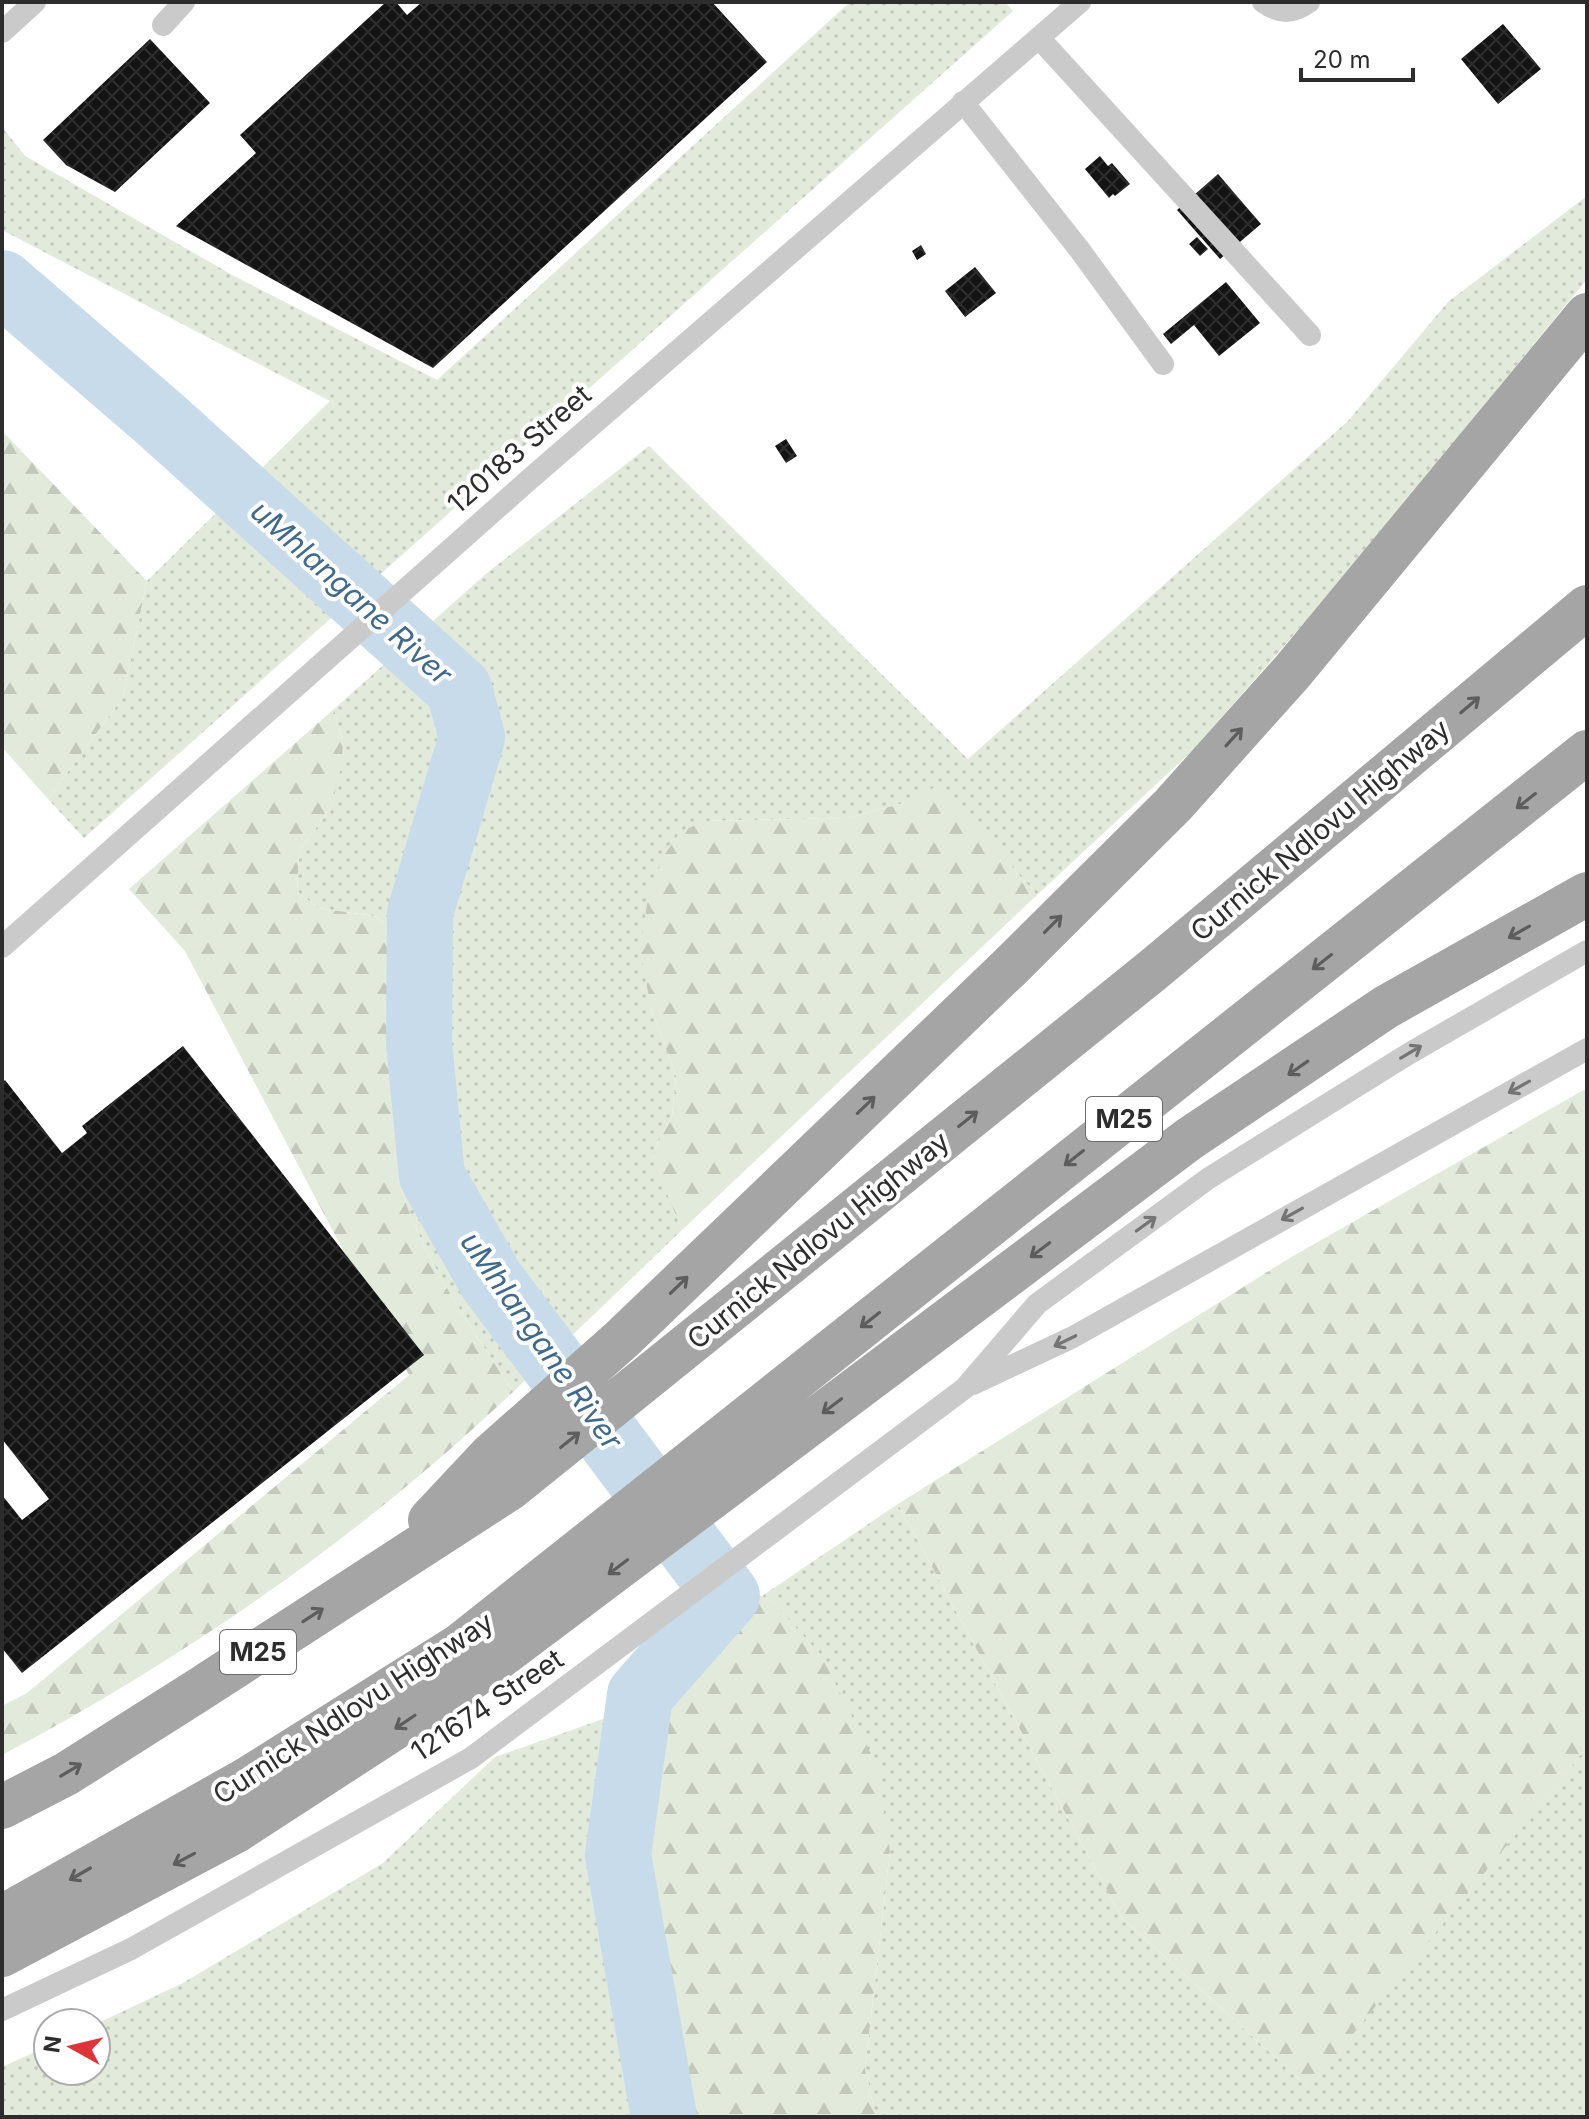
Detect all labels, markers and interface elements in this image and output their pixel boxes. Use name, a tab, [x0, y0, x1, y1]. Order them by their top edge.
scale bar	[1301, 32, 1413, 82]
text: 20 m	[1313, 45, 1371, 74]
street label: 120183 Street	[440, 377, 598, 521]
water label: uMhlangane River	[244, 493, 460, 692]
one-way arrow	[1460, 696, 1480, 714]
street label: Curnick Ndlovu Highway	[1184, 712, 1456, 948]
one-way arrow	[1224, 727, 1242, 747]
one-way arrow	[1516, 792, 1537, 809]
one-way arrow	[1043, 915, 1062, 934]
one-way arrow	[1508, 924, 1531, 940]
one-way arrow	[1312, 953, 1333, 971]
one-way arrow	[1399, 1044, 1422, 1060]
one-way arrow	[1287, 1060, 1309, 1076]
one-way arrow	[1508, 1080, 1531, 1096]
one-way arrow	[856, 1096, 876, 1114]
road number: M25	[1086, 1097, 1162, 1141]
one-way arrow	[957, 1110, 978, 1128]
street label: Curnick Ndlovu Highway	[680, 1124, 956, 1356]
one-way arrow	[1064, 1150, 1085, 1167]
one-way arrow	[1281, 1207, 1304, 1223]
one-way arrow	[1135, 1216, 1157, 1232]
water label: uMhlangane River	[453, 1225, 631, 1457]
one-way arrow	[1030, 1242, 1051, 1259]
one-way arrow	[669, 1275, 689, 1294]
one-way arrow	[860, 1310, 881, 1328]
one-way arrow	[1053, 1334, 1077, 1349]
one-way arrow	[822, 1398, 843, 1415]
one-way arrow	[559, 1431, 580, 1449]
one-way arrow	[608, 1558, 629, 1575]
street label: Curnick Ndlovu Highway	[207, 1605, 499, 1811]
one-way arrow	[301, 1607, 324, 1623]
road number: M25	[220, 1630, 296, 1674]
street label: 121674 Street	[404, 1642, 570, 1768]
one-way arrow	[394, 1714, 417, 1730]
one-way arrow	[59, 1762, 82, 1778]
one-way arrow	[173, 1851, 196, 1867]
one-way arrow	[69, 1866, 92, 1882]
north arrow	[32, 2007, 112, 2087]
text: N	[38, 2034, 66, 2054]

